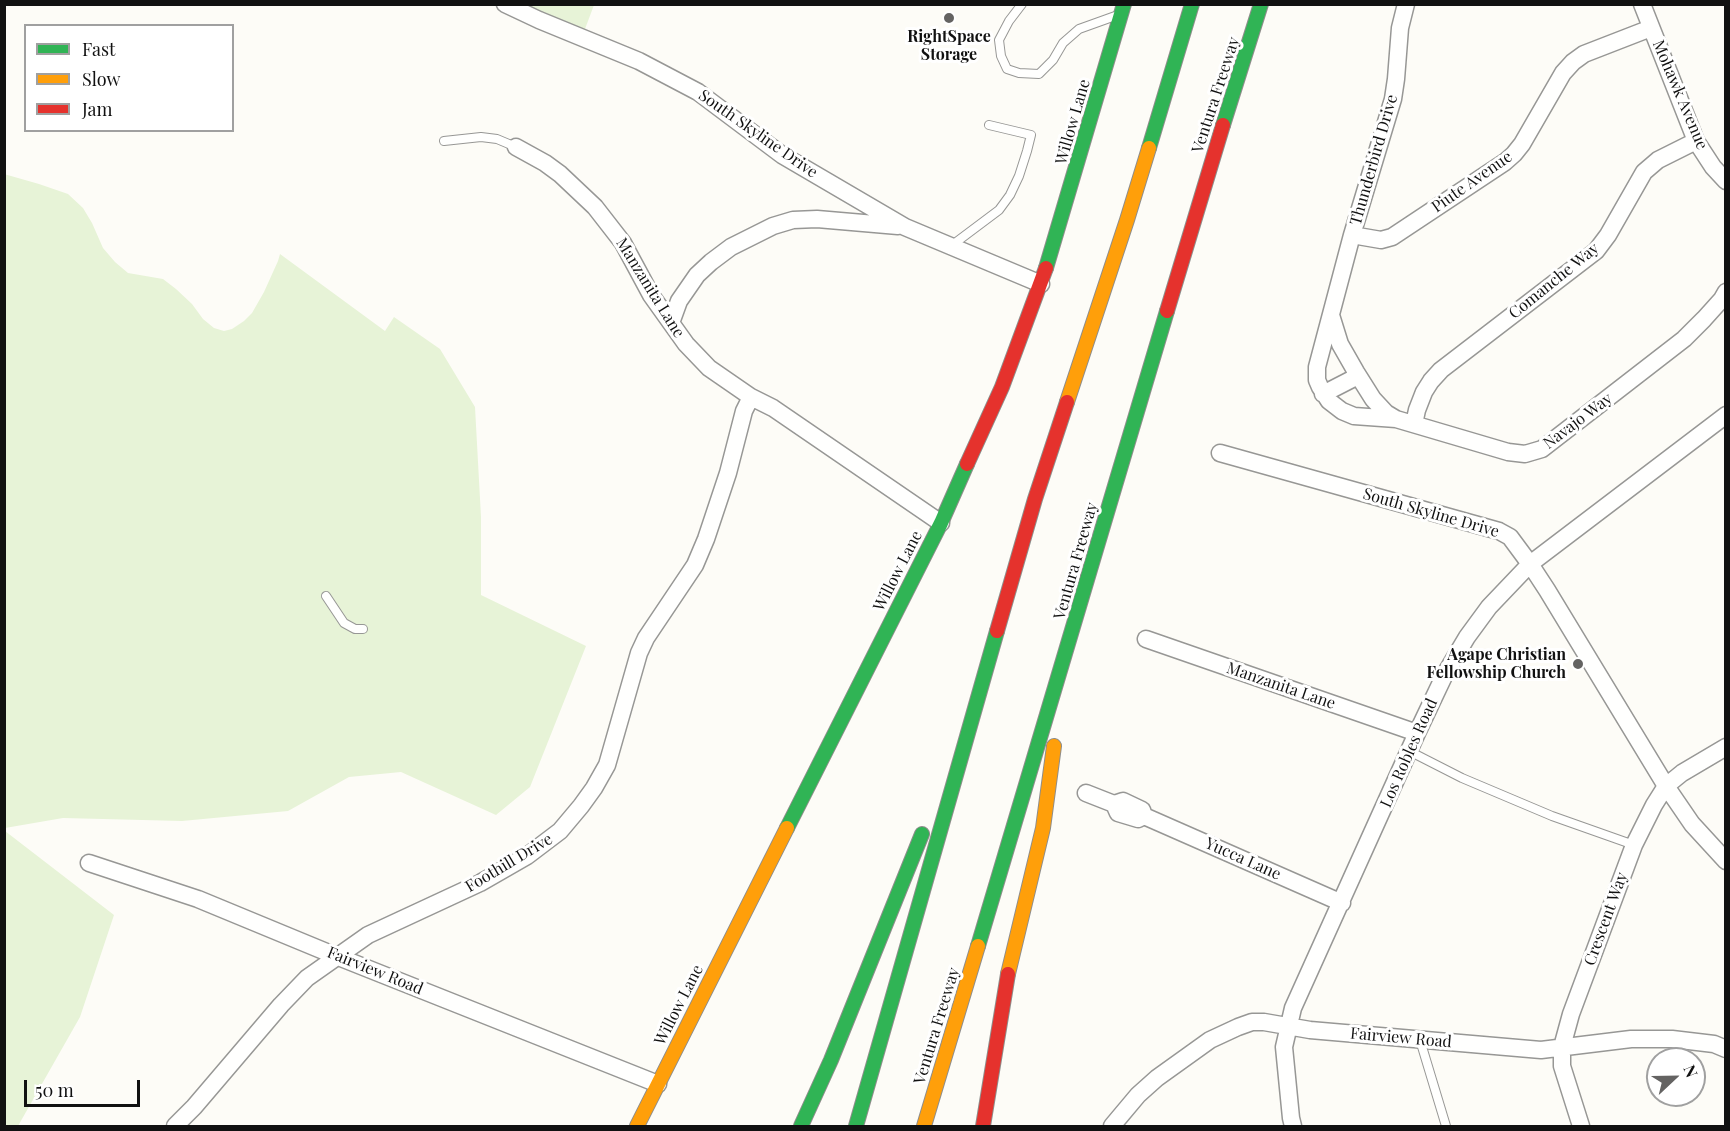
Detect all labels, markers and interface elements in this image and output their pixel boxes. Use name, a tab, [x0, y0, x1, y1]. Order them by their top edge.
marker: RightSpace Storage	[942, 11, 956, 25]
legend	[24, 24, 234, 132]
place label: RightSpace Storage	[907, 27, 991, 65]
street label: Ventura Freeway	[1188, 34, 1244, 156]
text: Fast	[82, 37, 115, 61]
street label: Mohawk Avenue	[1648, 37, 1712, 153]
text: Slow	[82, 67, 120, 91]
street label: Willow Lane	[1052, 77, 1094, 167]
street label: South Skyline Drive	[695, 86, 821, 182]
street label: Thunderbird Drive	[1346, 92, 1402, 228]
text: Jam	[82, 97, 112, 121]
street label: Piute Avenue	[1428, 147, 1516, 217]
street label: Manzanita Lane	[612, 235, 688, 341]
street label: Comanche Way	[1505, 239, 1603, 323]
street label: Navajo Way	[1540, 389, 1616, 453]
street label: South Skyline Drive	[1361, 484, 1501, 542]
street label: Ventura Freeway	[1050, 500, 1102, 622]
street label: Willow Lane	[870, 528, 926, 614]
place label: Agape Christian Fellowship Church	[1427, 645, 1566, 683]
marker: Agape Christian Fellowship Church	[1571, 657, 1585, 671]
street label: Manzanita Lane	[1224, 658, 1338, 714]
street label: Los Robles Road	[1376, 695, 1442, 811]
street label: Foothill Drive	[462, 829, 556, 897]
street label: Yucca Lane	[1202, 834, 1284, 884]
street label: Crescent Way	[1580, 870, 1632, 968]
street label: Fairview Road	[324, 943, 426, 999]
street label: Willow Lane	[651, 962, 707, 1048]
street label: Ventura Freeway	[910, 965, 964, 1087]
street label: Fairview Road	[1349, 1024, 1453, 1052]
north arrow	[1646, 1047, 1706, 1107]
text: N	[1679, 1062, 1703, 1080]
scale bar	[27, 1068, 142, 1106]
text: 50 m	[35, 1078, 74, 1102]

